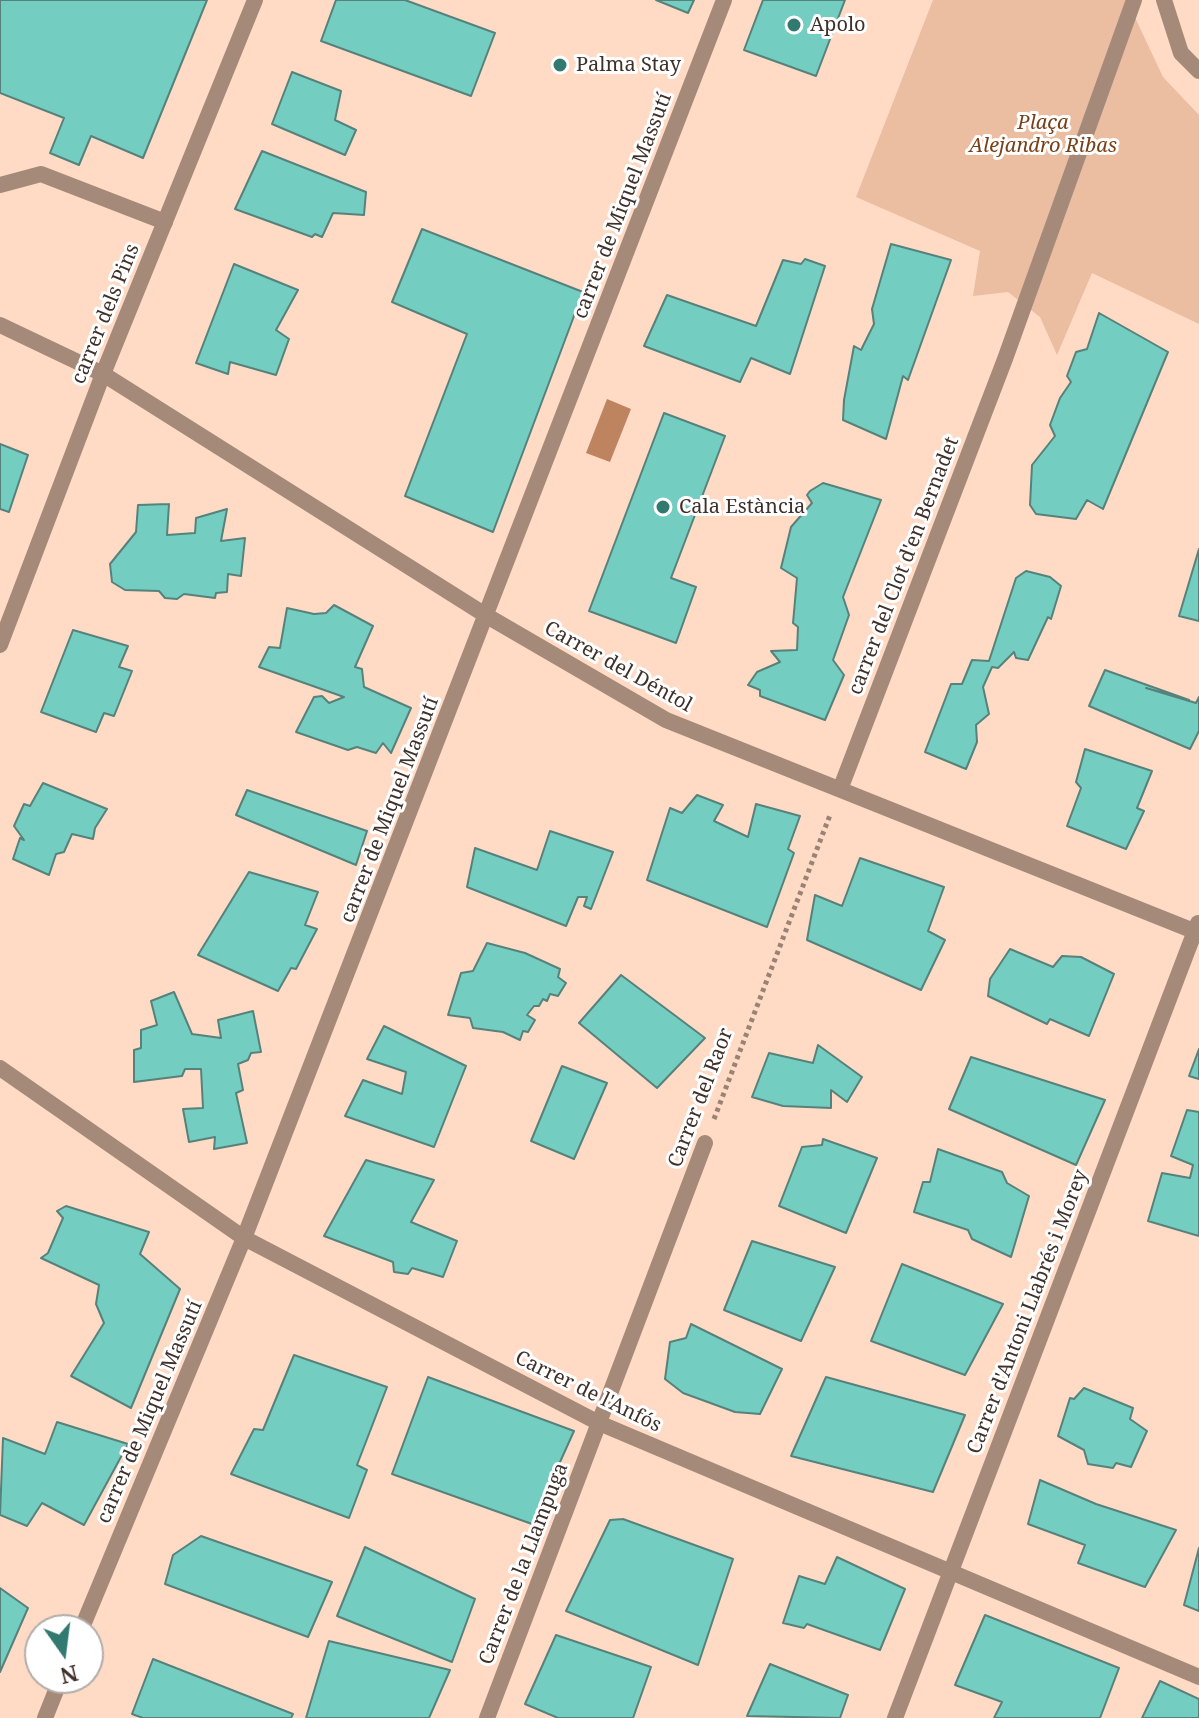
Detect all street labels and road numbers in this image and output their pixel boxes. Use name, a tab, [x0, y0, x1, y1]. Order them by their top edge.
street label: carrer de Miquel Massutí	[569, 90, 677, 322]
street label: carrer dels Pins	[67, 240, 145, 388]
street label: carrer del Clot d'en Bernadet	[844, 434, 964, 698]
street label: Carrer del Déntol	[540, 617, 696, 717]
street label: carrer de Miquel Massutí	[336, 694, 444, 926]
street label: Carrer del Raor	[663, 1025, 739, 1171]
street label: Carrer d'Antoni Llabrés i Morey	[963, 1166, 1093, 1458]
street label: carrer de Miquel Massutí	[92, 1297, 208, 1527]
street label: Carrer de l'Anfós	[511, 1346, 665, 1438]
street label: Carrer de la Llampuga	[474, 1460, 574, 1668]

